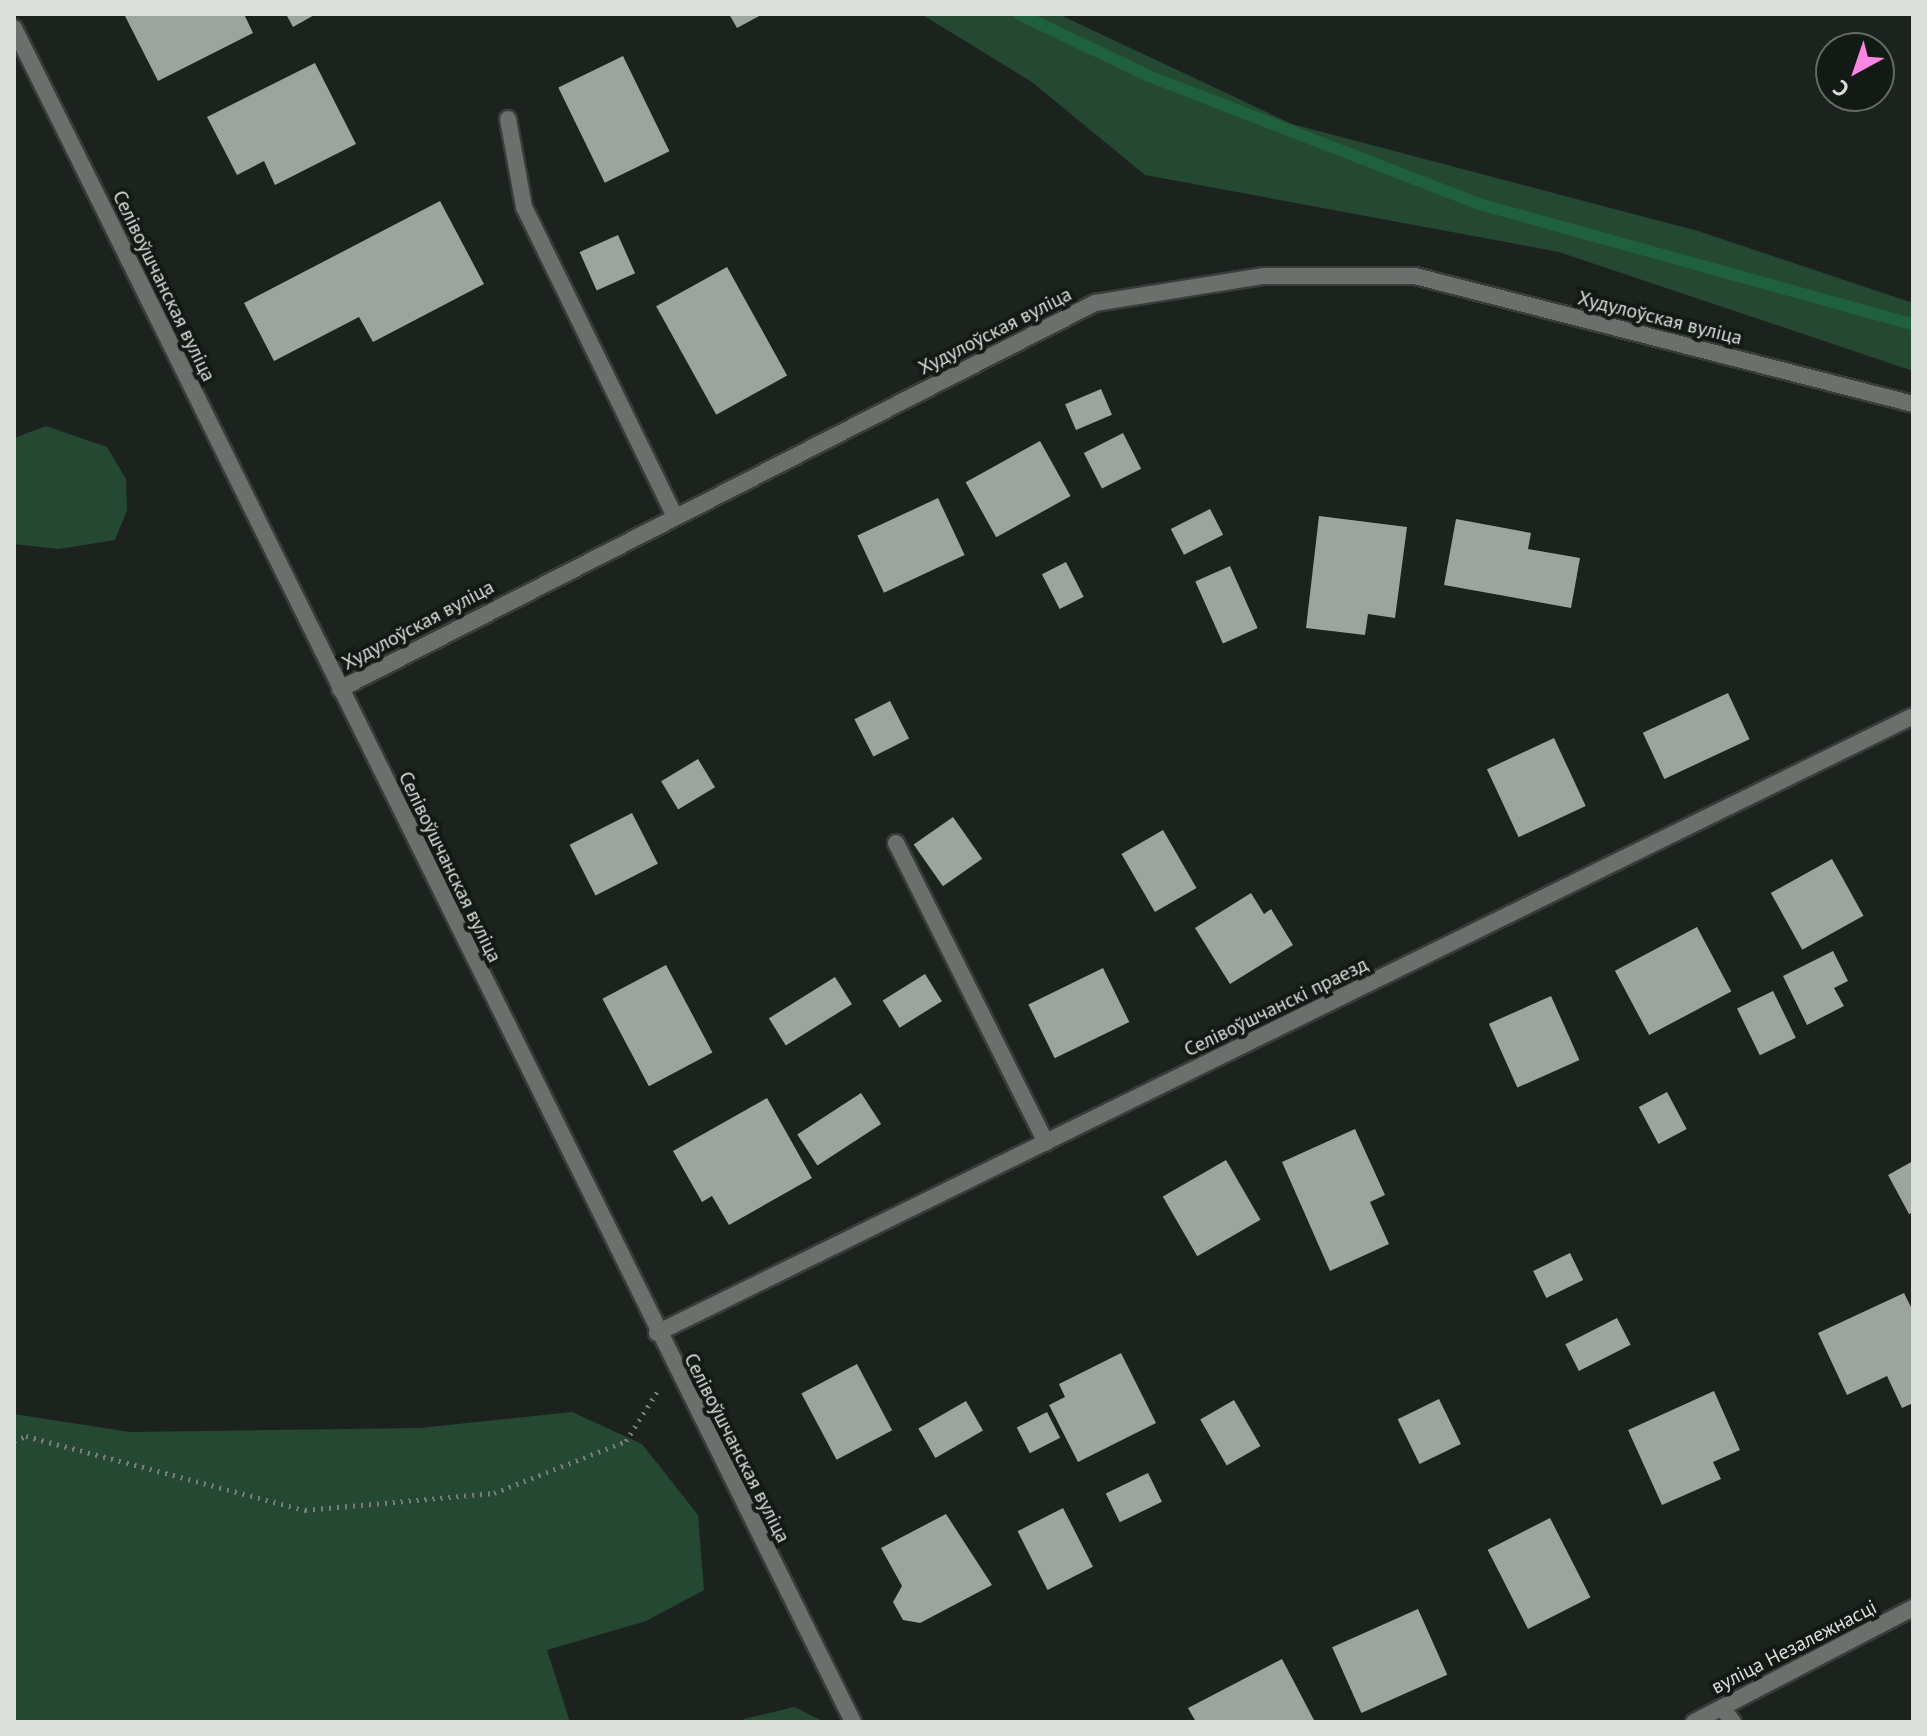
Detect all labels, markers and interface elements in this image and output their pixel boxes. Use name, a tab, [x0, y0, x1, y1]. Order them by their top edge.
north arrow	[1815, 32, 1895, 112]
text: С	[1827, 74, 1855, 104]
street label: Селівоўшчанская вуліца	[107, 187, 221, 385]
street label: Худулоўская вуліца	[914, 282, 1076, 380]
street label: Худулоўская вуліца	[1575, 286, 1745, 350]
street label: Худулоўская вуліца	[338, 575, 498, 675]
street label: Селівоўшчанская вуліца	[393, 768, 507, 966]
street label: Селівоўшчанскі праезд	[1180, 952, 1372, 1062]
street label: Селівоўшчанская вуліца	[679, 1349, 795, 1547]
street label: вуліца Незалежнасці	[1707, 1595, 1881, 1699]

